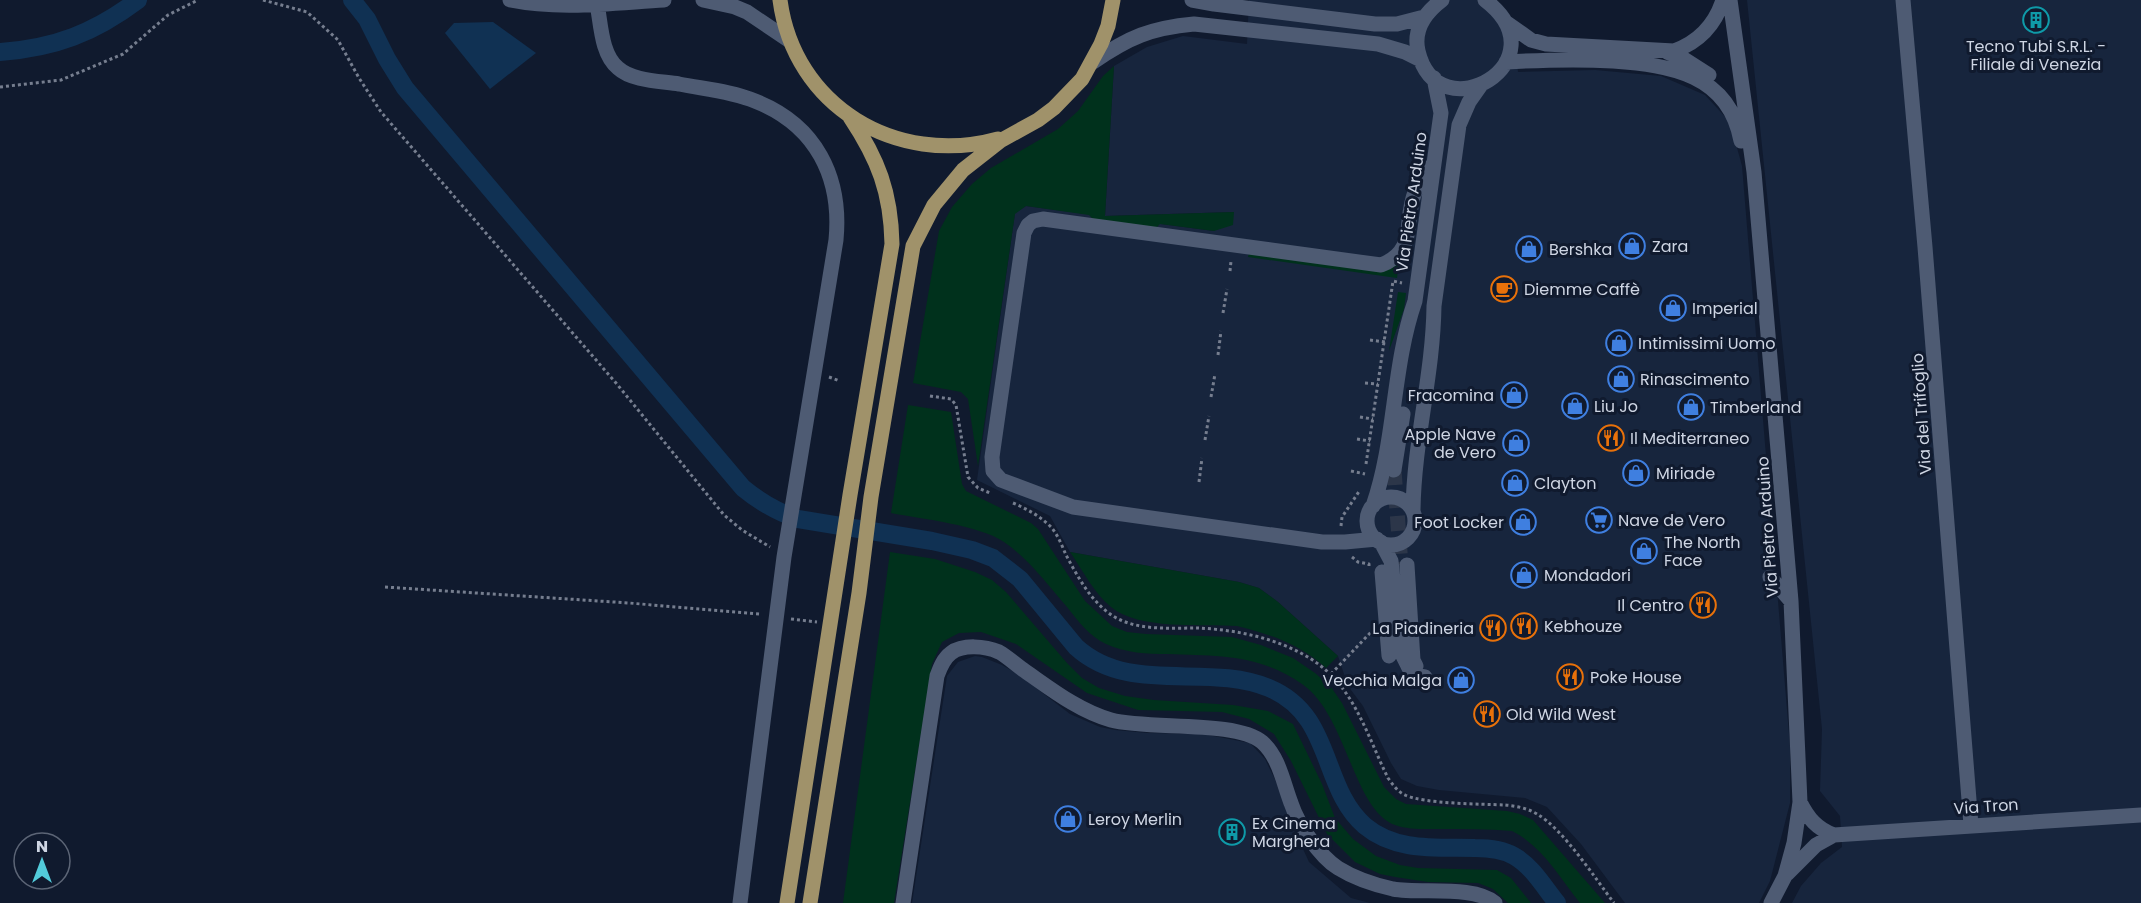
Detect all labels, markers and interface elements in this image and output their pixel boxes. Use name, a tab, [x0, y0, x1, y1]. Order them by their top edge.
building icon: Tecno Tubi S.R.L. - Filiale di Venezia	[2021, 5, 2051, 35]
place label: Tecno Tubi S.R.L. - Filiale di Venezia	[1966, 35, 2106, 76]
street label: Via Pietro Arduino	[1390, 130, 1433, 274]
shop icon: Zara	[1617, 231, 1647, 261]
shop icon: Bershka	[1514, 234, 1544, 264]
place label: Zara	[1652, 235, 1688, 258]
place label: Bershka	[1549, 238, 1612, 261]
cafe icon: Diemme Caffè	[1489, 274, 1519, 304]
place label: Diemme Caffè	[1524, 278, 1640, 301]
shop icon: Imperial	[1658, 293, 1688, 323]
place label: Imperial	[1692, 297, 1758, 320]
shop icon: Intimissimi Uomo	[1604, 328, 1634, 358]
place label: Intimissimi Uomo	[1638, 332, 1775, 355]
street label: Via del Trifoglio	[1906, 352, 1937, 476]
shop icon: Rinascimento	[1606, 364, 1636, 394]
place label: Rinascimento	[1640, 368, 1749, 391]
shop icon: Fracomina	[1499, 380, 1529, 410]
place label: Fracomina	[1408, 384, 1494, 407]
shop icon: Liu Jo	[1560, 391, 1590, 421]
shop icon: Timberland	[1676, 392, 1706, 422]
place label: Liu Jo	[1594, 395, 1638, 418]
place label: Timberland	[1710, 396, 1802, 419]
place label: Apple Nave de Vero	[1404, 423, 1496, 464]
restaurant icon: Il Mediterraneo	[1596, 423, 1626, 453]
place label: Il Mediterraneo	[1630, 427, 1750, 450]
shop icon: Apple Nave de Vero	[1501, 428, 1531, 458]
street label: Via Pietro Arduino	[1751, 456, 1784, 598]
shop icon: Miriade	[1621, 458, 1651, 488]
place label: Miriade	[1656, 462, 1715, 485]
shop icon: Clayton	[1500, 468, 1530, 498]
place label: Clayton	[1534, 472, 1596, 495]
supermarket icon: Nave de Vero	[1584, 505, 1614, 535]
shop icon: Foot Locker	[1508, 507, 1538, 537]
place label: Nave de Vero	[1618, 509, 1725, 532]
place label: Foot Locker	[1414, 511, 1504, 534]
place label: The North Face	[1664, 531, 1741, 572]
shop icon: The North Face	[1629, 536, 1659, 566]
shop icon: Mondadori	[1509, 560, 1539, 590]
place label: Mondadori	[1544, 564, 1631, 587]
restaurant icon: Il Centro	[1688, 590, 1718, 620]
place label: Il Centro	[1617, 594, 1684, 617]
restaurant icon: Kebhouze	[1509, 611, 1539, 641]
restaurant icon: La Piadineria	[1478, 613, 1508, 643]
place label: Kebhouze	[1544, 615, 1622, 638]
place label: La Piadineria	[1372, 617, 1474, 640]
restaurant icon: Poke House	[1555, 662, 1585, 692]
shop icon: Vecchia Malga	[1446, 665, 1476, 695]
place label: Poke House	[1590, 666, 1682, 689]
place label: Vecchia Malga	[1322, 669, 1442, 692]
restaurant icon: Old Wild West	[1472, 699, 1502, 729]
place label: Old Wild West	[1506, 703, 1616, 726]
street label: Via Tron	[1953, 793, 2019, 820]
shop icon: Leroy Merlin	[1053, 804, 1083, 834]
place label: Leroy Merlin	[1088, 808, 1182, 831]
place label: Ex Cinema Marghera	[1252, 812, 1336, 853]
building icon: Ex Cinema Marghera	[1217, 817, 1247, 847]
north arrow	[12, 831, 72, 891]
text: N	[36, 835, 48, 858]

